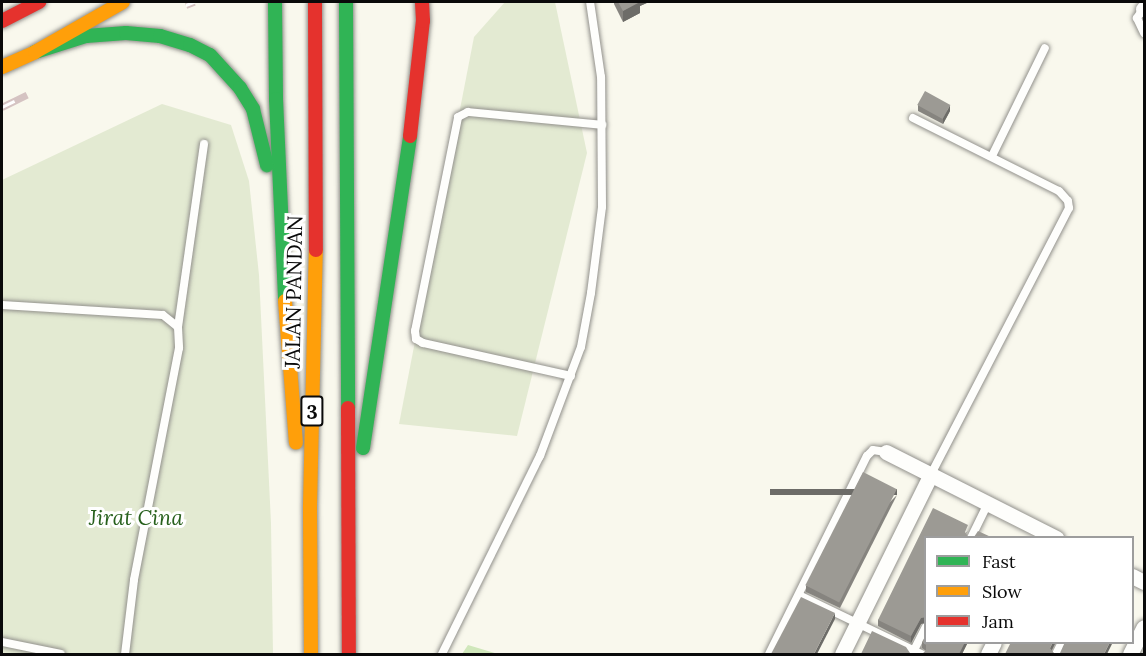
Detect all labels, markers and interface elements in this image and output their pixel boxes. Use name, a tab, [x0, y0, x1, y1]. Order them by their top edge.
street label: JALAN PANDAN	[280, 215, 308, 369]
road number: 3	[300, 394, 324, 428]
park label: Jirat Cina	[89, 505, 183, 531]
legend	[924, 536, 1134, 644]
text: Fast	[982, 550, 1016, 573]
text: Slow	[982, 580, 1022, 603]
text: Jam	[982, 610, 1014, 633]

